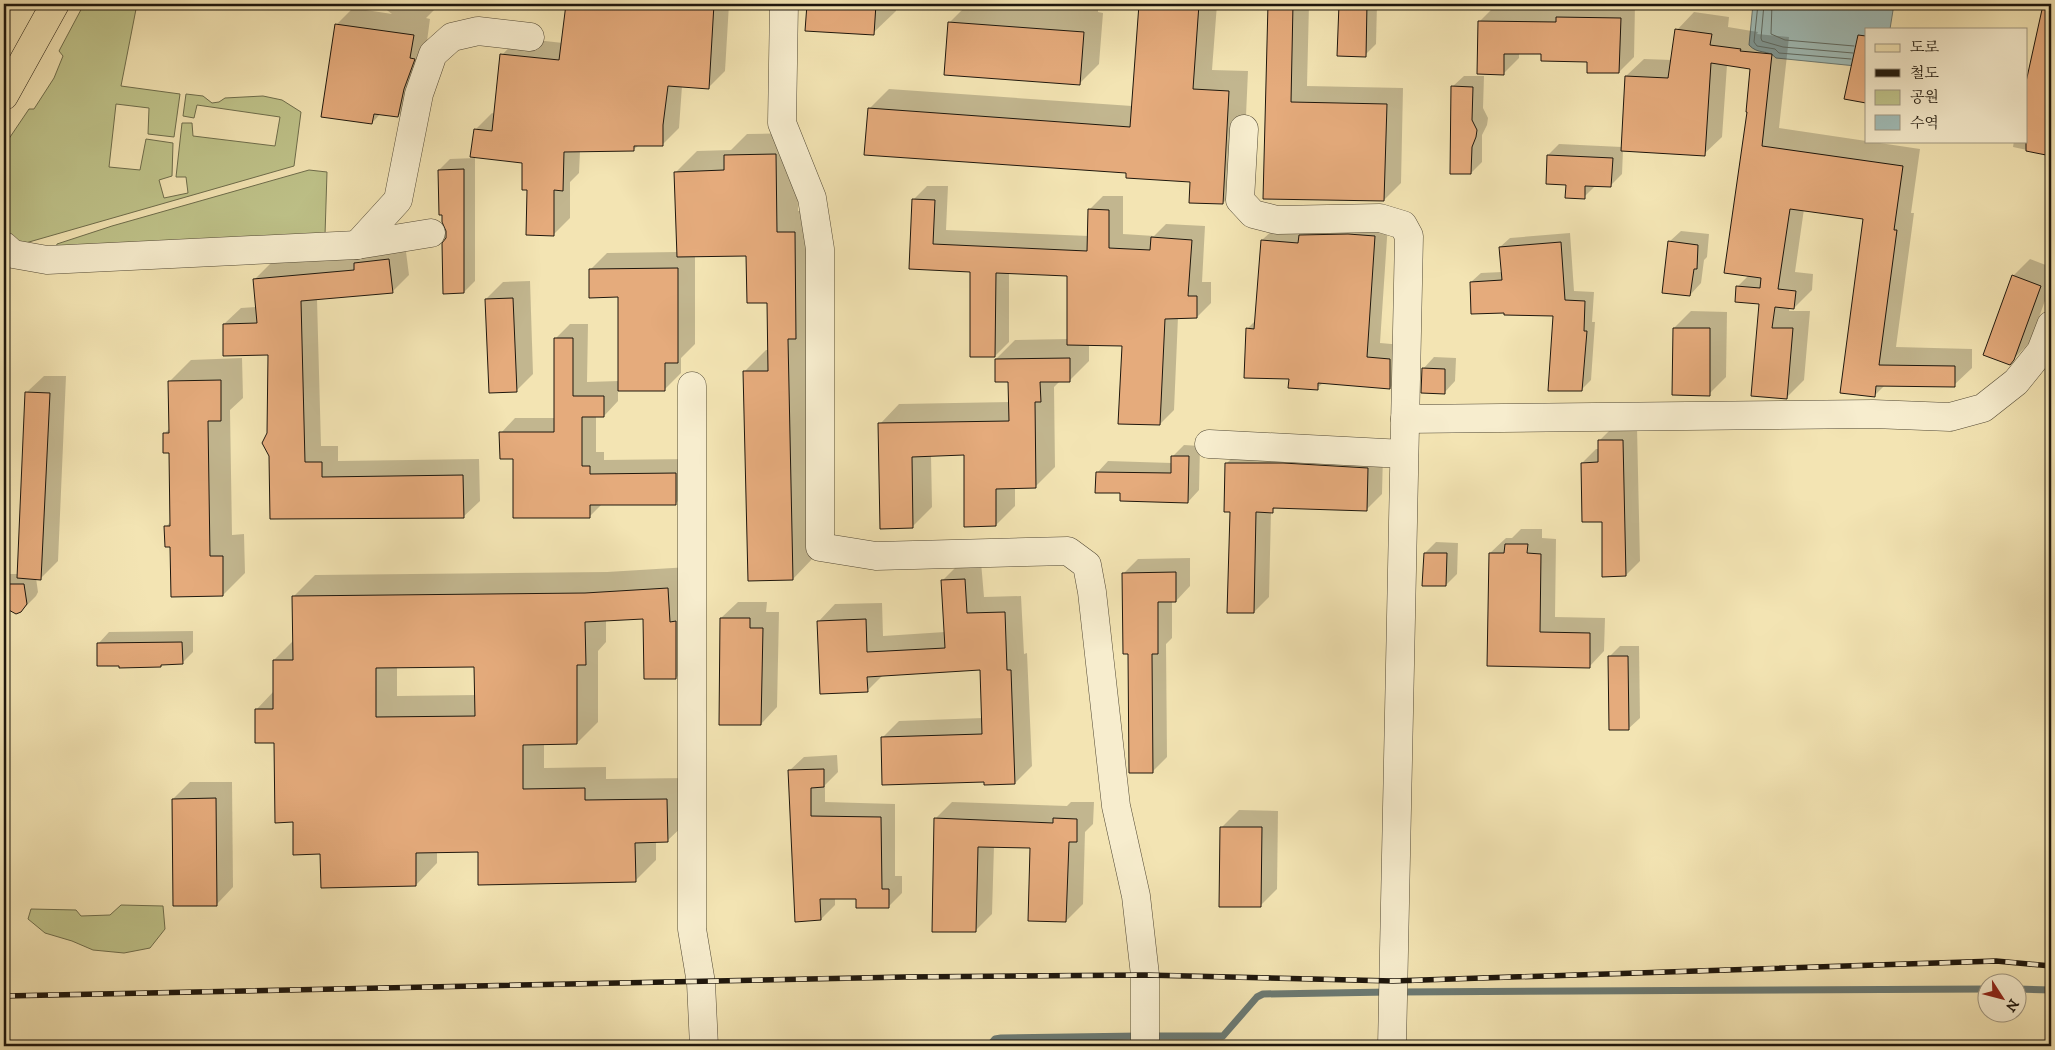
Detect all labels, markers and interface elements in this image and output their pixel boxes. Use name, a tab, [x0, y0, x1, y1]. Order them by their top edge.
legend	[1865, 28, 2028, 142]
text: 도로	[1910, 38, 1939, 57]
text: 철도	[1910, 64, 1939, 83]
text: 공원	[1910, 88, 1939, 107]
text: 수역	[1910, 114, 1939, 133]
north arrow	[1978, 972, 2028, 1022]
text: N	[2001, 995, 2022, 1015]

